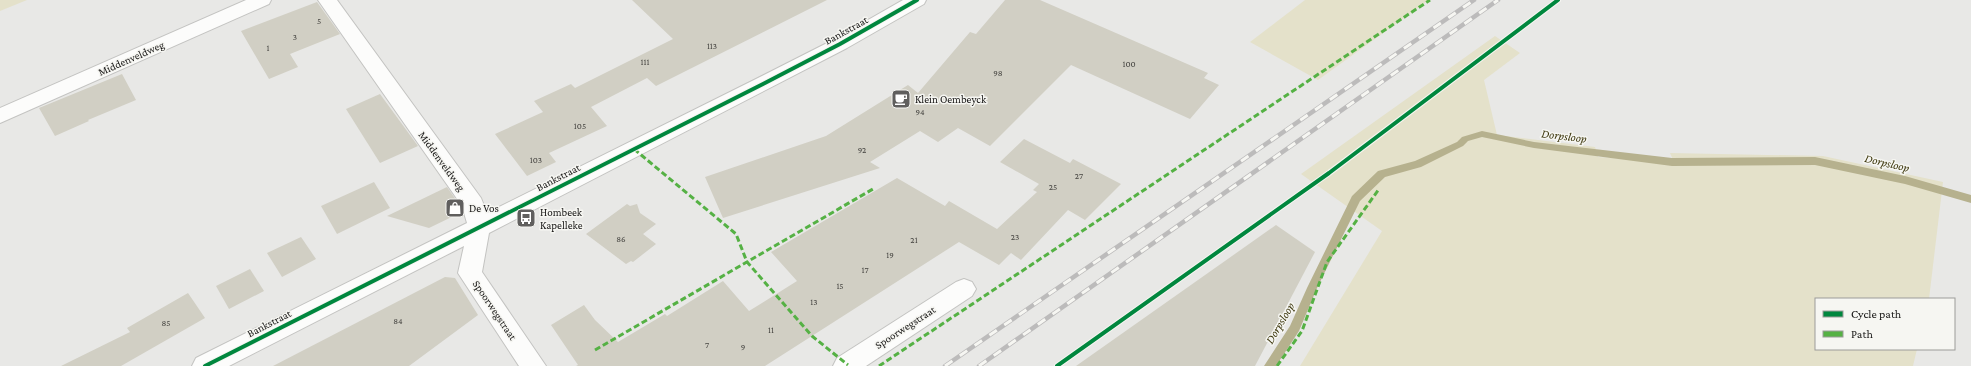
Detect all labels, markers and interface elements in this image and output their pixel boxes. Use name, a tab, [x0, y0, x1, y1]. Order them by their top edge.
street label: Bankstraat	[822, 13, 870, 47]
house number: 5	[317, 16, 321, 26]
house number: 3	[293, 32, 297, 42]
street label: Middenveldweg	[96, 38, 167, 79]
house number: 113	[707, 41, 717, 51]
house number: 1	[267, 43, 270, 53]
house number: 111	[641, 57, 649, 67]
house number: 100	[1122, 59, 1136, 69]
house number: 98	[993, 68, 1003, 78]
cafe icon: Klein Oembeyck	[890, 88, 912, 110]
place label: Klein Oembeyck	[915, 93, 987, 106]
house number: 94	[915, 107, 925, 117]
house number: 105	[574, 121, 586, 131]
water label: Dorpsloop	[1541, 126, 1588, 146]
street label: Middenveldweg	[415, 129, 468, 194]
house number: 92	[858, 145, 866, 155]
water label: Dorpsloop	[1863, 151, 1911, 175]
house number: 103	[530, 155, 542, 165]
street label: Bankstraat	[534, 161, 582, 193]
house number: 27	[1075, 171, 1083, 181]
house number: 25	[1049, 182, 1057, 192]
shop icon: De Vos	[444, 197, 466, 219]
place label: De Vos	[469, 202, 499, 214]
place label: Hombeek Kapelleke	[540, 206, 583, 232]
bus stop icon: Hombeek Kapelleke	[515, 207, 537, 229]
house number: 23	[1011, 232, 1019, 242]
house number: 86	[616, 234, 626, 244]
house number: 21	[910, 235, 918, 245]
house number: 19	[886, 250, 894, 260]
house number: 17	[861, 265, 869, 275]
street label: Spoorwegstraat	[470, 278, 520, 343]
house number: 15	[836, 281, 844, 291]
house number: 13	[810, 297, 818, 307]
legend	[1815, 298, 1955, 350]
water label: Dorpsloop	[1263, 300, 1298, 346]
street label: Spoorwegstraat	[873, 303, 938, 352]
street label: Bankstraat	[245, 307, 293, 339]
text: Cycle path	[1851, 307, 1902, 321]
house number: 84	[393, 316, 403, 326]
house number: 85	[162, 318, 170, 328]
house number: 11	[768, 325, 774, 335]
text: Path	[1851, 327, 1873, 341]
house number: 7	[705, 340, 709, 350]
house number: 9	[741, 342, 746, 352]

